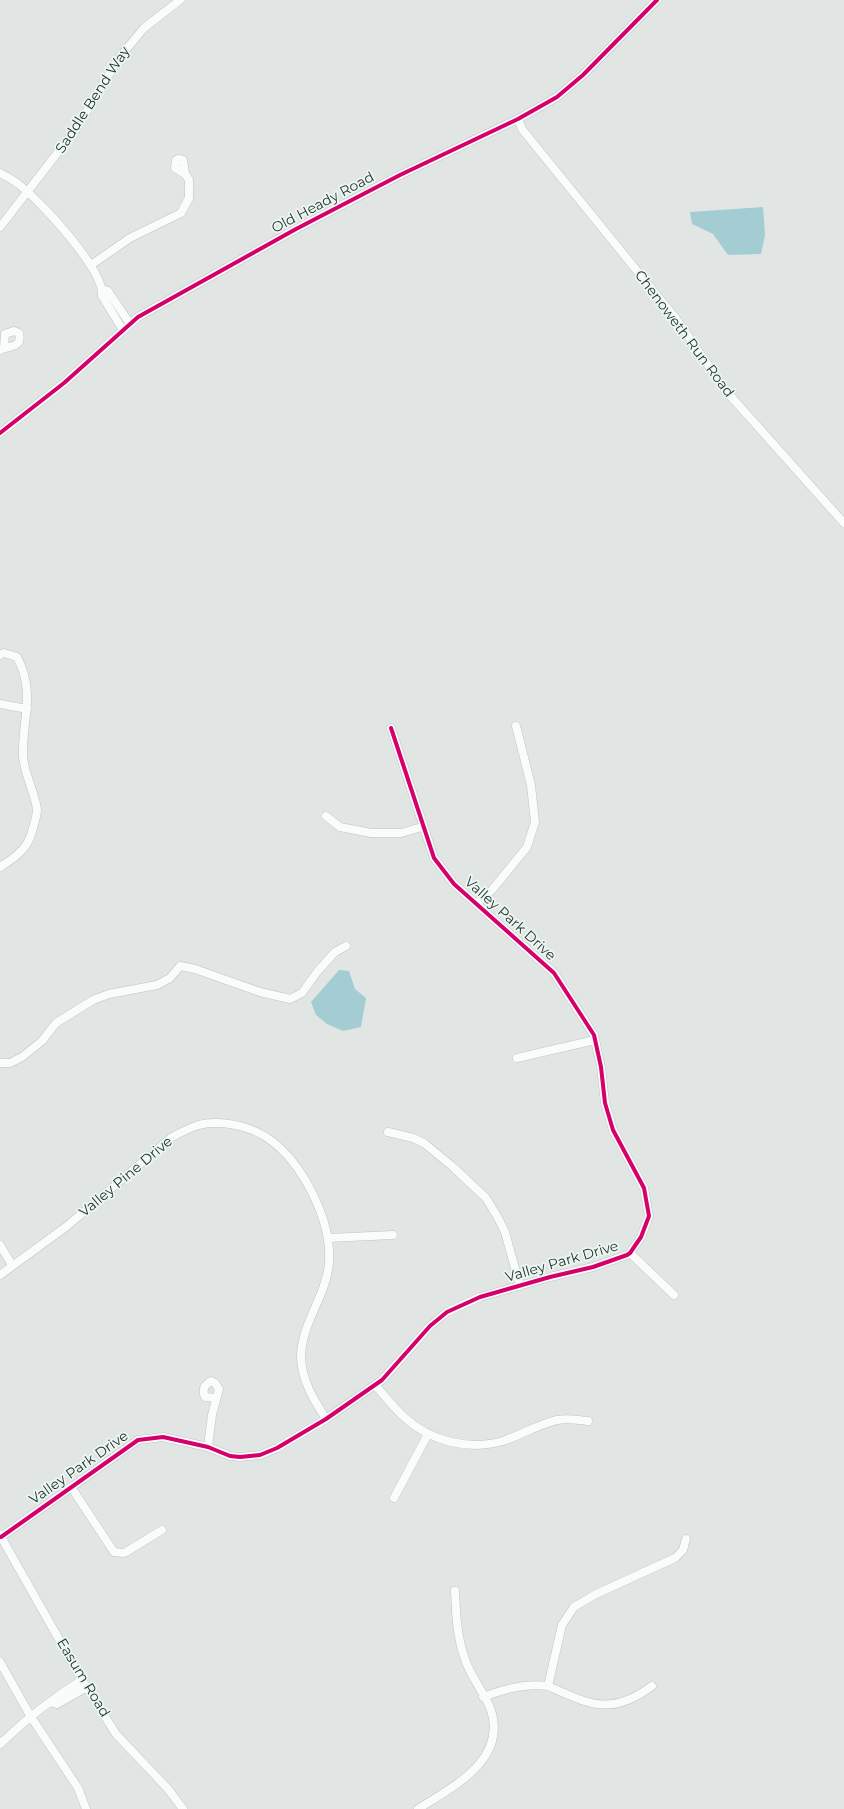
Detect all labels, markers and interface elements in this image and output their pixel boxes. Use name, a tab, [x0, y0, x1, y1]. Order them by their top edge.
street label: Saddle Bend Way	[52, 44, 134, 156]
street label: Old Heady Road	[269, 169, 377, 237]
street label: Chenoweth Run Road	[631, 267, 737, 401]
street label: Valley Park Drive	[461, 874, 559, 964]
street label: Valley Pine Drive	[76, 1133, 176, 1221]
street label: Valley Park Drive	[504, 1238, 620, 1286]
street label: Valley Park Drive	[26, 1428, 132, 1508]
street label: Easum Road	[53, 1636, 113, 1720]

